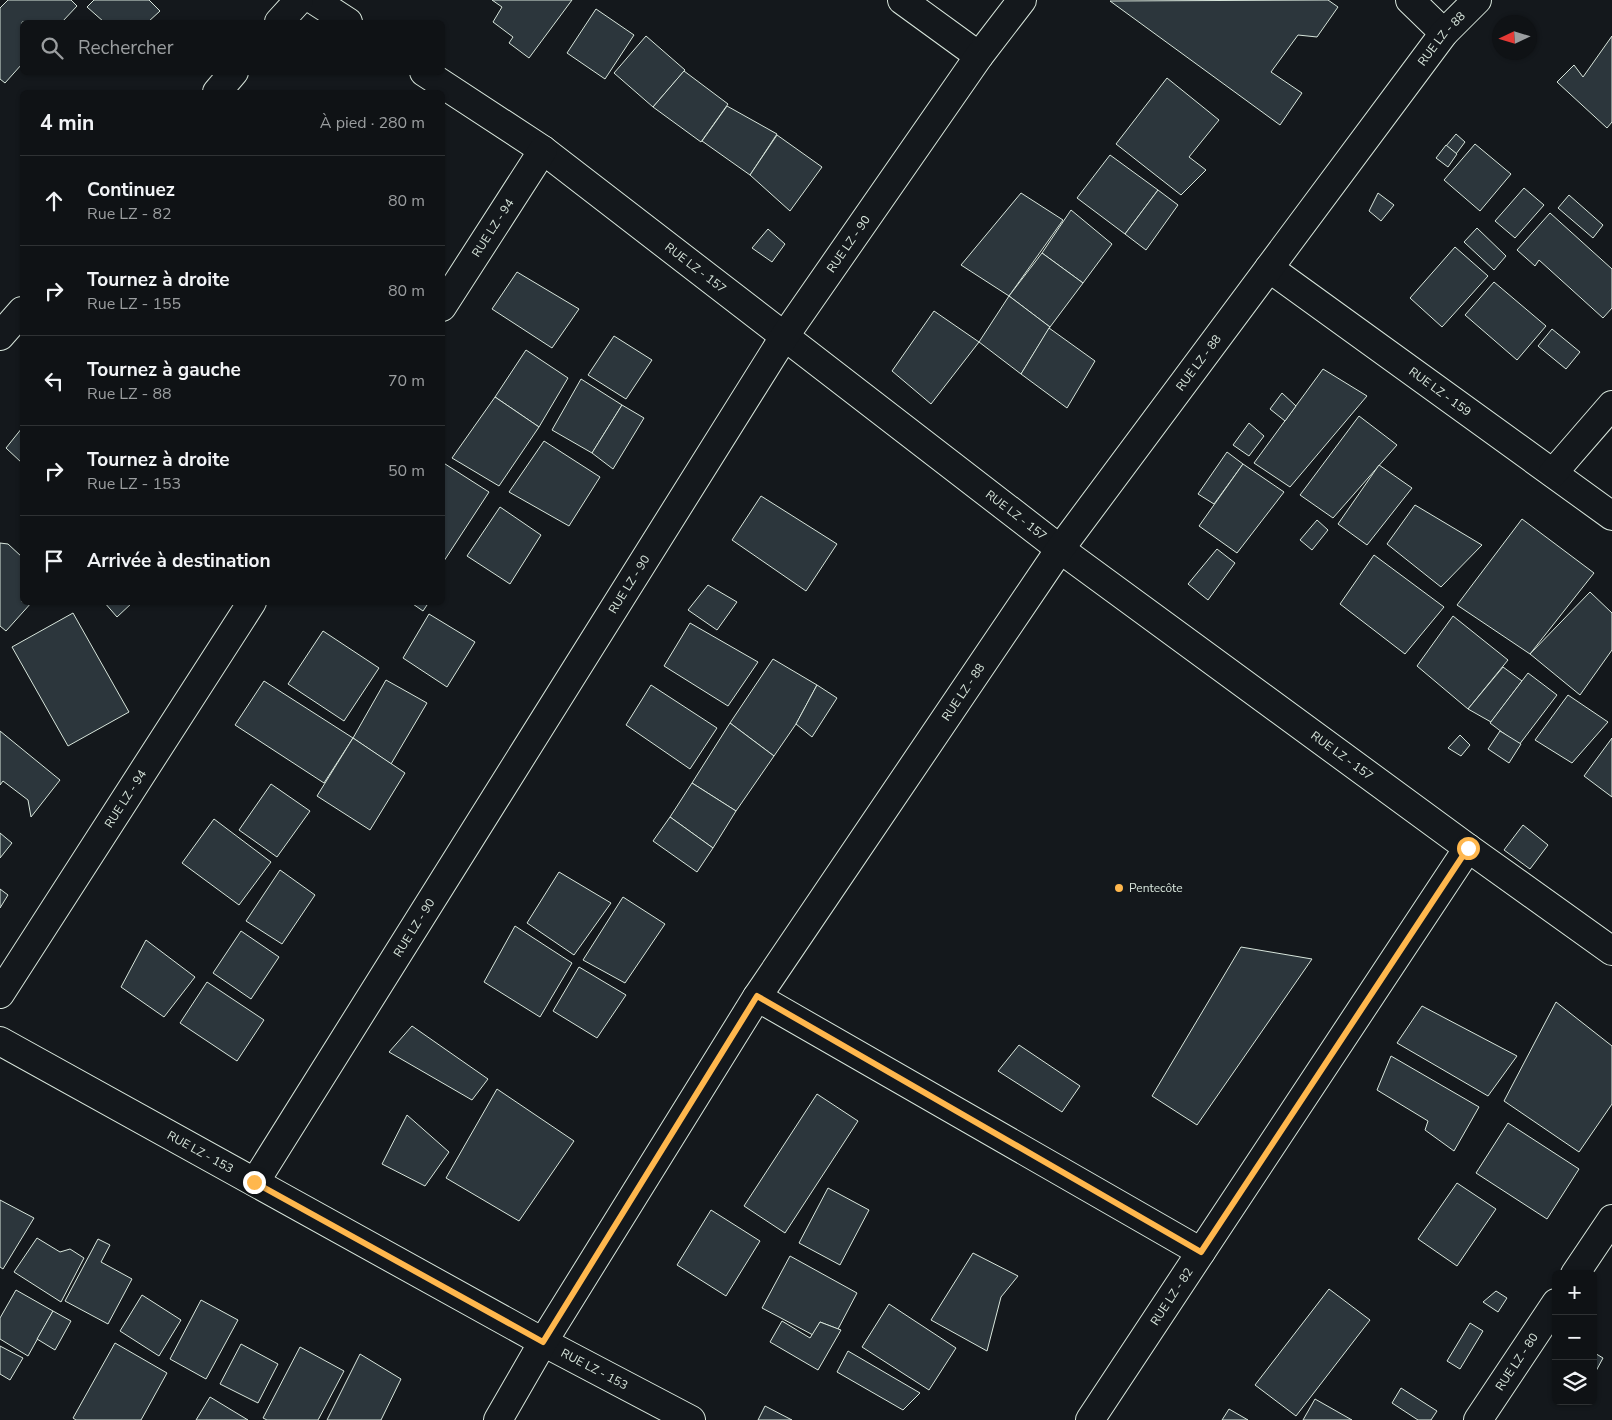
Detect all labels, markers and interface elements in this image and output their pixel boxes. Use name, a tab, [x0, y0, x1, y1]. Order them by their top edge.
street label: RUE LZ - 88	[1414, 8, 1469, 69]
north arrow	[1492, 15, 1537, 60]
search box	[20, 20, 445, 75]
icon: search	[38, 34, 66, 62]
text: Rechercher	[78, 35, 173, 61]
text: 4 min	[40, 109, 94, 137]
text: À pied · 280 m	[320, 112, 425, 134]
text: Continuez	[87, 177, 175, 203]
icon: ahead	[40, 187, 68, 215]
text: 80 m	[388, 190, 425, 212]
street label: RUE LZ - 94	[468, 196, 517, 260]
text: Rue LZ - 82	[87, 203, 172, 225]
street label: RUE LZ - 90	[823, 212, 874, 276]
street label: RUE LZ - 157	[662, 239, 729, 296]
text: Tournez à droite	[87, 267, 230, 293]
icon: right	[40, 277, 68, 305]
text: 80 m	[388, 280, 425, 302]
text: Rue LZ - 155	[87, 293, 181, 315]
street label: RUE LZ - 88	[1172, 331, 1225, 394]
text: Tournez à gauche	[87, 357, 241, 383]
street label: RUE LZ - 159	[1406, 364, 1474, 420]
icon: left	[40, 367, 68, 395]
text: 70 m	[388, 370, 425, 392]
text: Rue LZ - 88	[87, 383, 172, 405]
text: Tournez à droite	[87, 447, 230, 473]
icon: right	[40, 457, 68, 485]
text: 50 m	[388, 460, 425, 482]
text: Rue LZ - 153	[87, 473, 181, 495]
street label: RUE LZ - 157	[982, 486, 1050, 544]
icon: arrive	[40, 547, 68, 575]
text: Arrivée à destination	[87, 548, 271, 574]
street label: RUE LZ - 90	[605, 552, 653, 617]
street label: RUE LZ - 88	[938, 660, 988, 724]
street label: RUE LZ - 157	[1308, 728, 1376, 784]
street label: RUE LZ - 94	[101, 767, 150, 831]
route start	[1457, 837, 1480, 860]
place label: Pentecôte	[1129, 880, 1183, 896]
marker: Pentecôte	[1113, 882, 1125, 894]
street label: RUE LZ - 90	[390, 895, 439, 960]
street label: RUE LZ - 153	[164, 1127, 236, 1177]
route end	[243, 1171, 266, 1194]
street label: RUE LZ - 82	[1147, 1265, 1197, 1329]
map controls	[1552, 1270, 1597, 1405]
button: +	[1552, 1270, 1597, 1315]
button: −	[1552, 1315, 1597, 1360]
street label: RUE LZ - 80	[1492, 1330, 1542, 1394]
street label: RUE LZ - 153	[558, 1345, 631, 1393]
button: layers	[1552, 1360, 1597, 1405]

